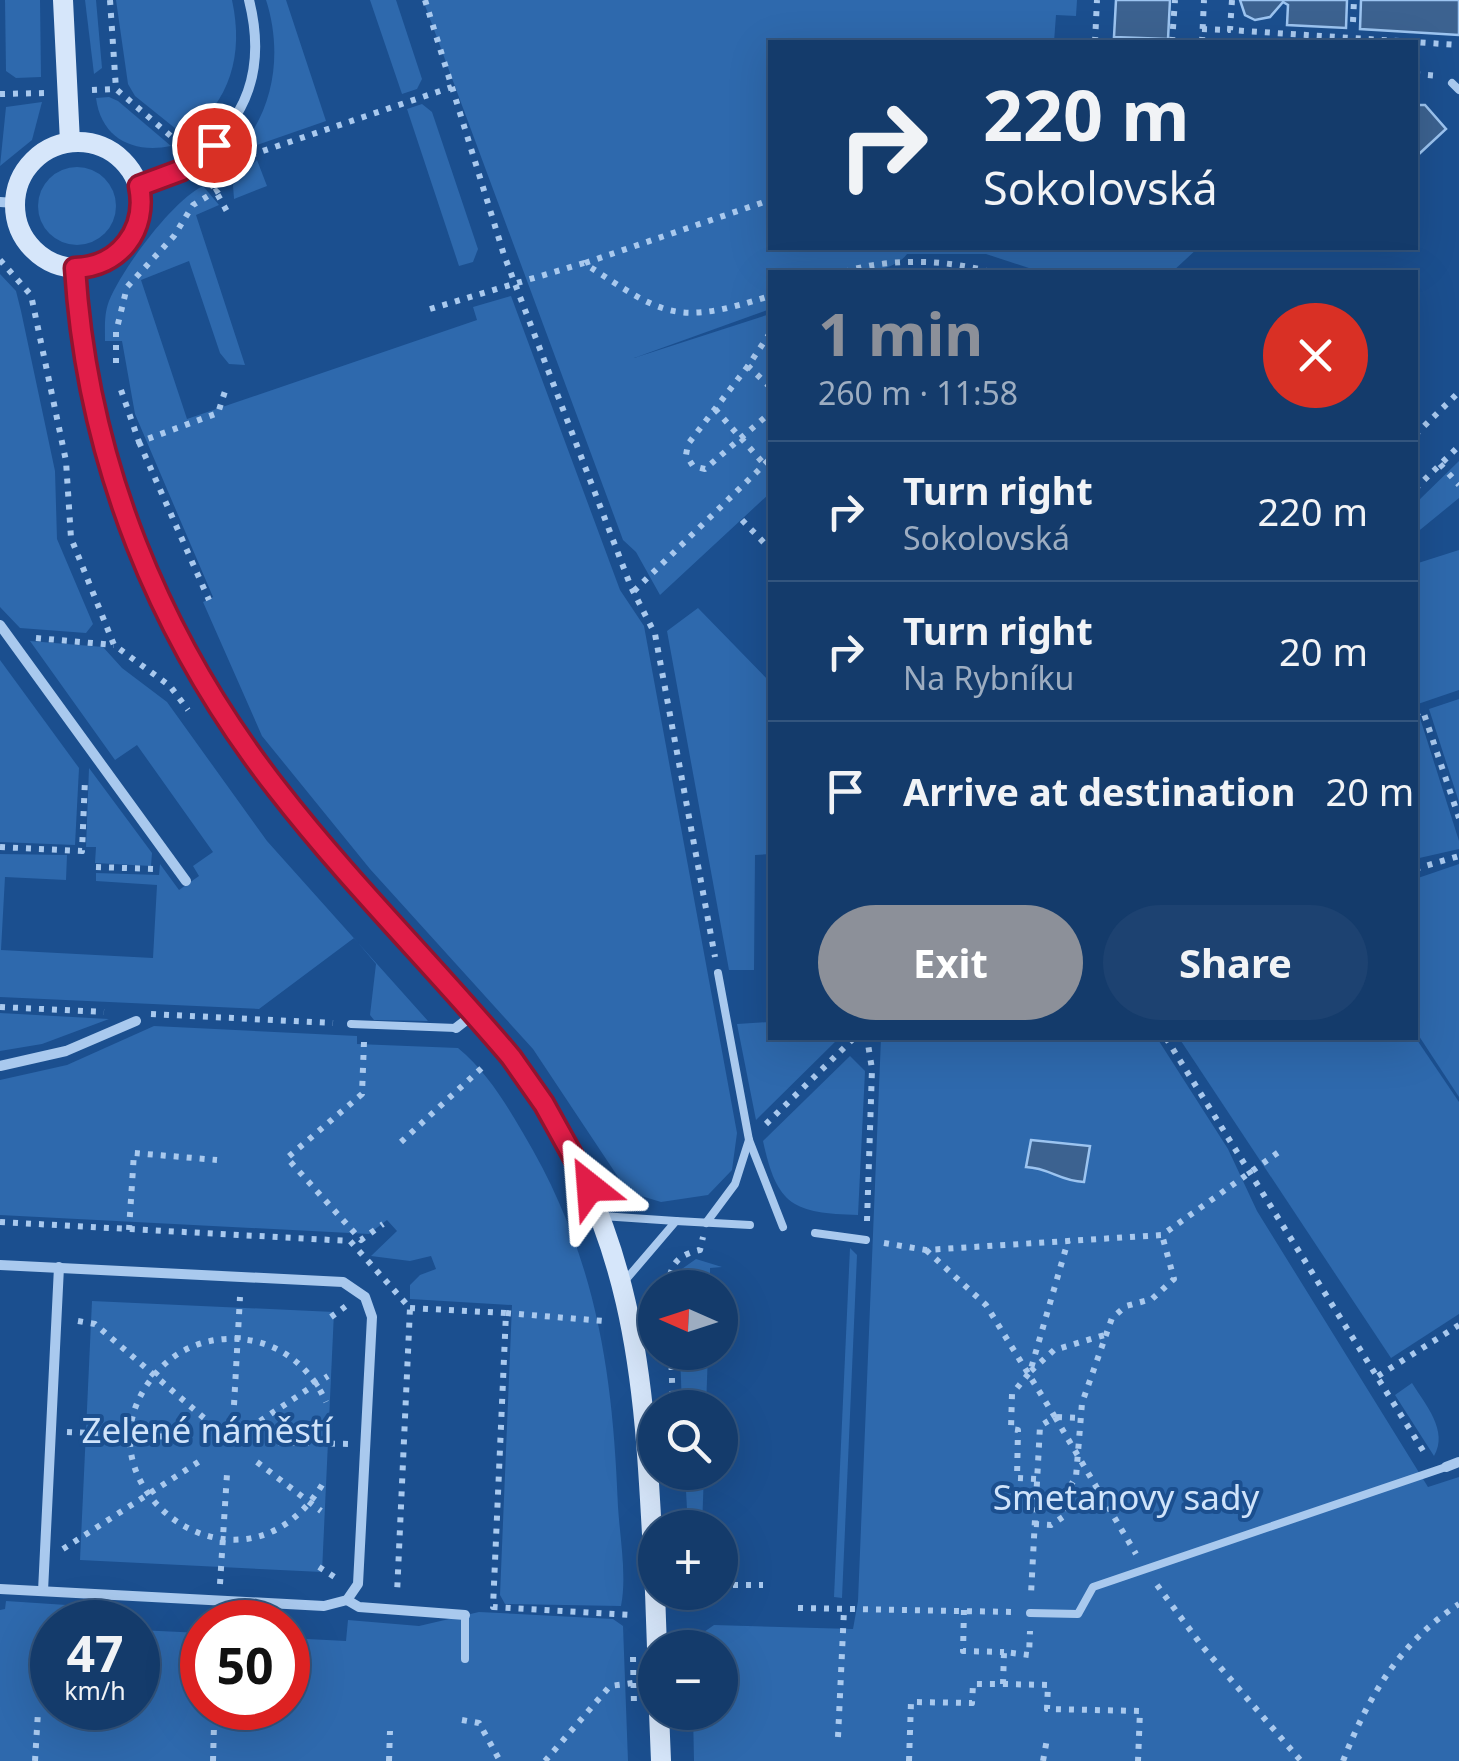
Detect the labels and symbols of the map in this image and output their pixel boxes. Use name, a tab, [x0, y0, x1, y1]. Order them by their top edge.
pin	[172, 103, 257, 188]
position arrow	[538, 1135, 642, 1239]
north arrow	[638, 1270, 738, 1370]
park label: Zelené náměstí	[81, 1406, 334, 1453]
park label: Smetanovy sady	[993, 1473, 1259, 1520]
speed limit sign: 50	[180, 1600, 310, 1730]

